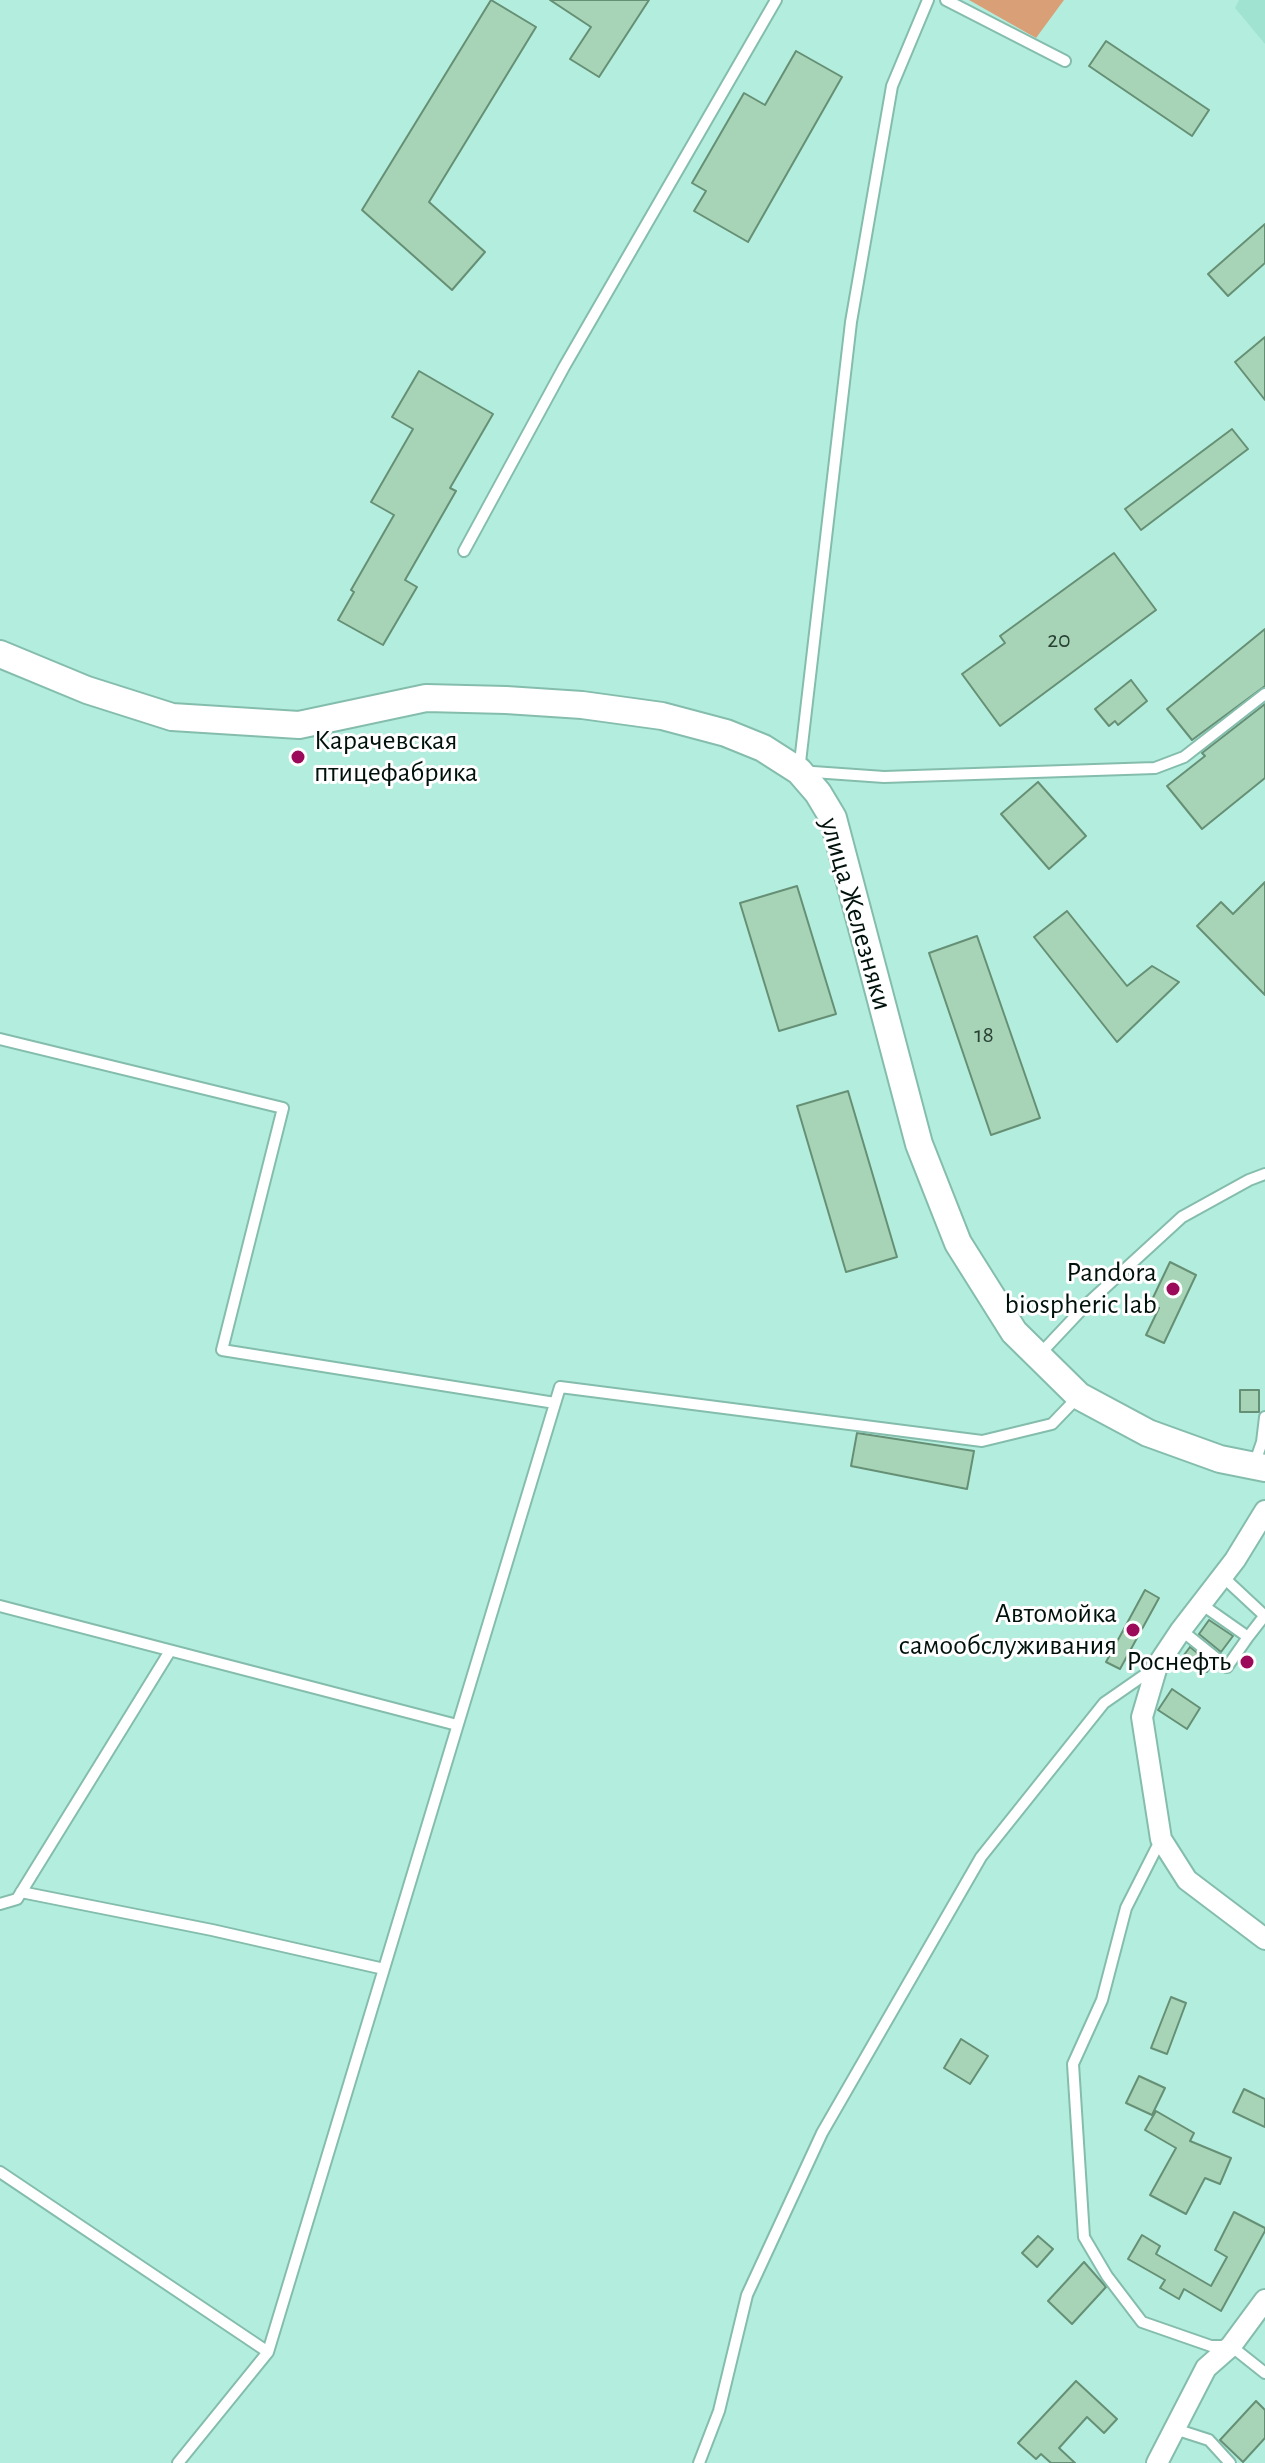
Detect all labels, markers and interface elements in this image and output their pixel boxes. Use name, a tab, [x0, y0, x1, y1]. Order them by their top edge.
house number: 20	[1047, 626, 1071, 654]
place label: Карачевская птицефабрика	[314, 724, 478, 790]
marker: Карачевская птицефабрика	[289, 748, 307, 766]
street label: улица Железняки	[812, 814, 900, 1014]
house number: 18	[974, 1021, 994, 1049]
place label: Pandora biospheric lab	[1005, 1256, 1157, 1322]
marker: Pandora biospheric lab	[1164, 1280, 1182, 1298]
place label: Автомойка самообслуживания	[899, 1597, 1117, 1663]
marker: Автомойка самообслуживания	[1124, 1621, 1142, 1639]
place label: Роснефть	[1126, 1645, 1231, 1679]
marker: Роснефть	[1238, 1653, 1256, 1671]

